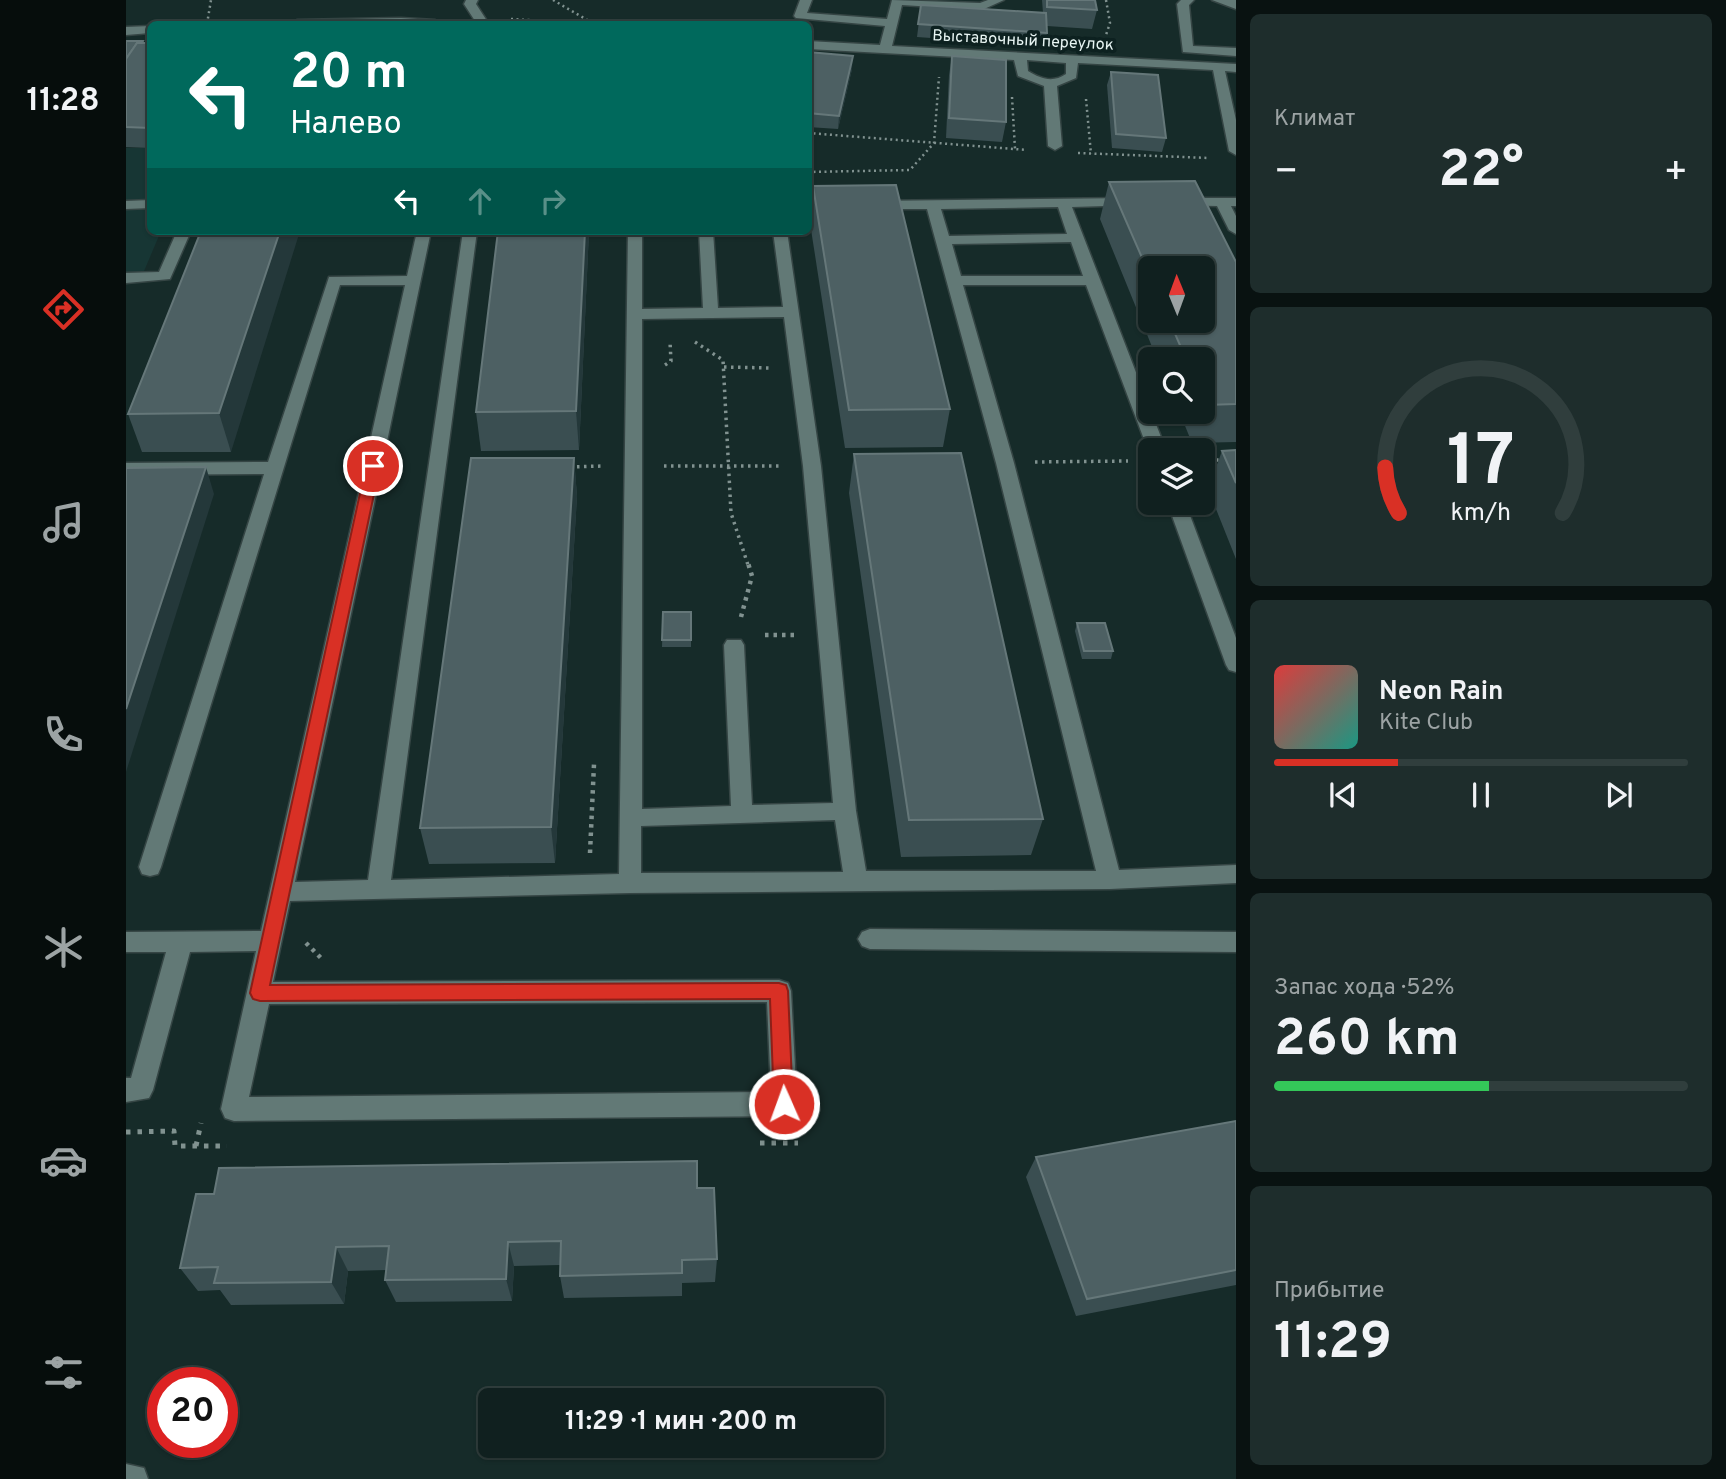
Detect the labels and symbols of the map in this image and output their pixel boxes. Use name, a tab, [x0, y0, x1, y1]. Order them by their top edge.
street label: Выставочный переулок	[932, 26, 1114, 56]
north arrow	[1138, 256, 1214, 332]
pin	[343, 436, 403, 496]
position arrow	[747, 1067, 821, 1141]
speed limit sign: 20	[147, 1367, 238, 1458]

